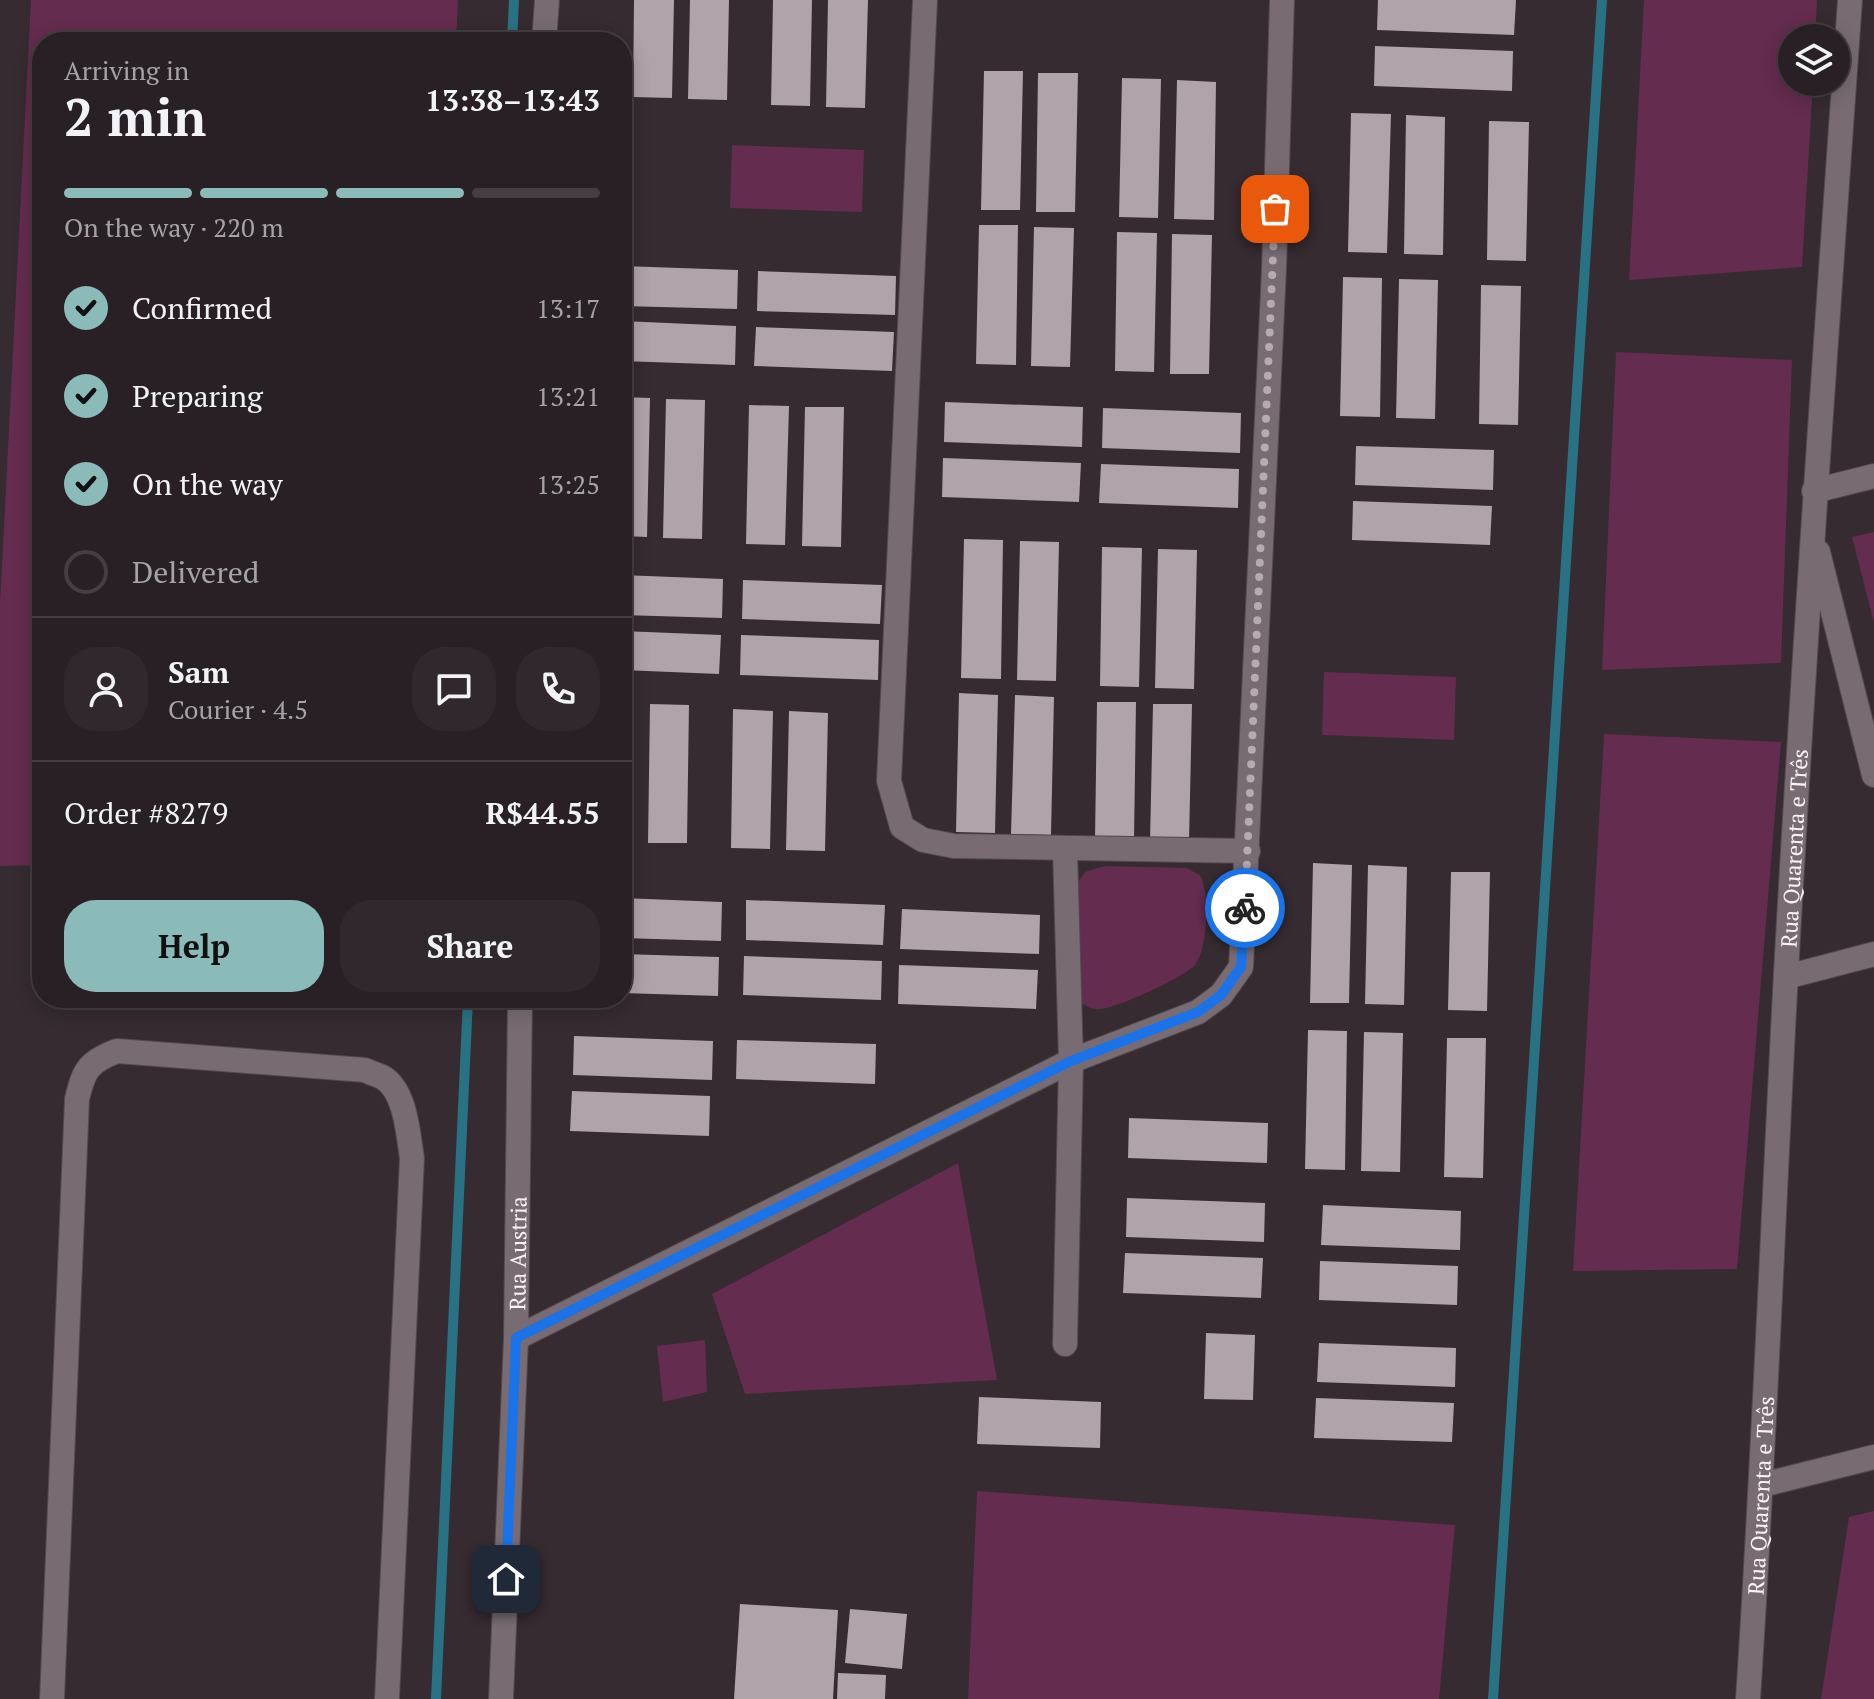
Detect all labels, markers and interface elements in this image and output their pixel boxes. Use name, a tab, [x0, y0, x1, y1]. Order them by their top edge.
map controls	[1778, 24, 1850, 96]
button: layers	[1778, 24, 1850, 96]
text: Arriving in	[64, 53, 189, 87]
text: 13:38–13:43	[425, 80, 600, 120]
text: 2 min	[64, 82, 206, 151]
pin	[1241, 175, 1309, 243]
icon: bag	[1253, 187, 1297, 231]
text: On the way · 220 m	[64, 210, 284, 244]
icon: check	[64, 286, 108, 330]
text: Confirmed	[132, 288, 272, 328]
text: 13:17	[536, 291, 600, 325]
icon: check	[64, 374, 108, 418]
text: Preparing	[132, 376, 263, 416]
text: 13:21	[536, 379, 600, 413]
icon: check	[64, 462, 108, 506]
text: On the way	[132, 464, 283, 504]
text: 13:25	[536, 467, 600, 501]
text: Delivered	[132, 552, 259, 592]
button: person	[64, 647, 148, 731]
button: chat	[412, 647, 496, 731]
button: phone	[516, 647, 600, 731]
text: Sam	[168, 652, 229, 692]
text: Courier · 4.5	[168, 692, 308, 726]
street label: Rua Quarenta e Três	[1773, 748, 1814, 948]
text: Order #8279	[64, 793, 228, 833]
text: R$44.55	[485, 793, 600, 833]
courier	[1205, 868, 1285, 948]
icon: bike	[1223, 886, 1267, 930]
button: Help	[64, 900, 324, 992]
button: Share	[340, 900, 600, 992]
street label: Rua Austria	[502, 1196, 532, 1311]
street label: Rua Quarenta e Três	[1740, 1395, 1780, 1595]
pin	[472, 1545, 540, 1613]
icon: home	[484, 1557, 528, 1601]

